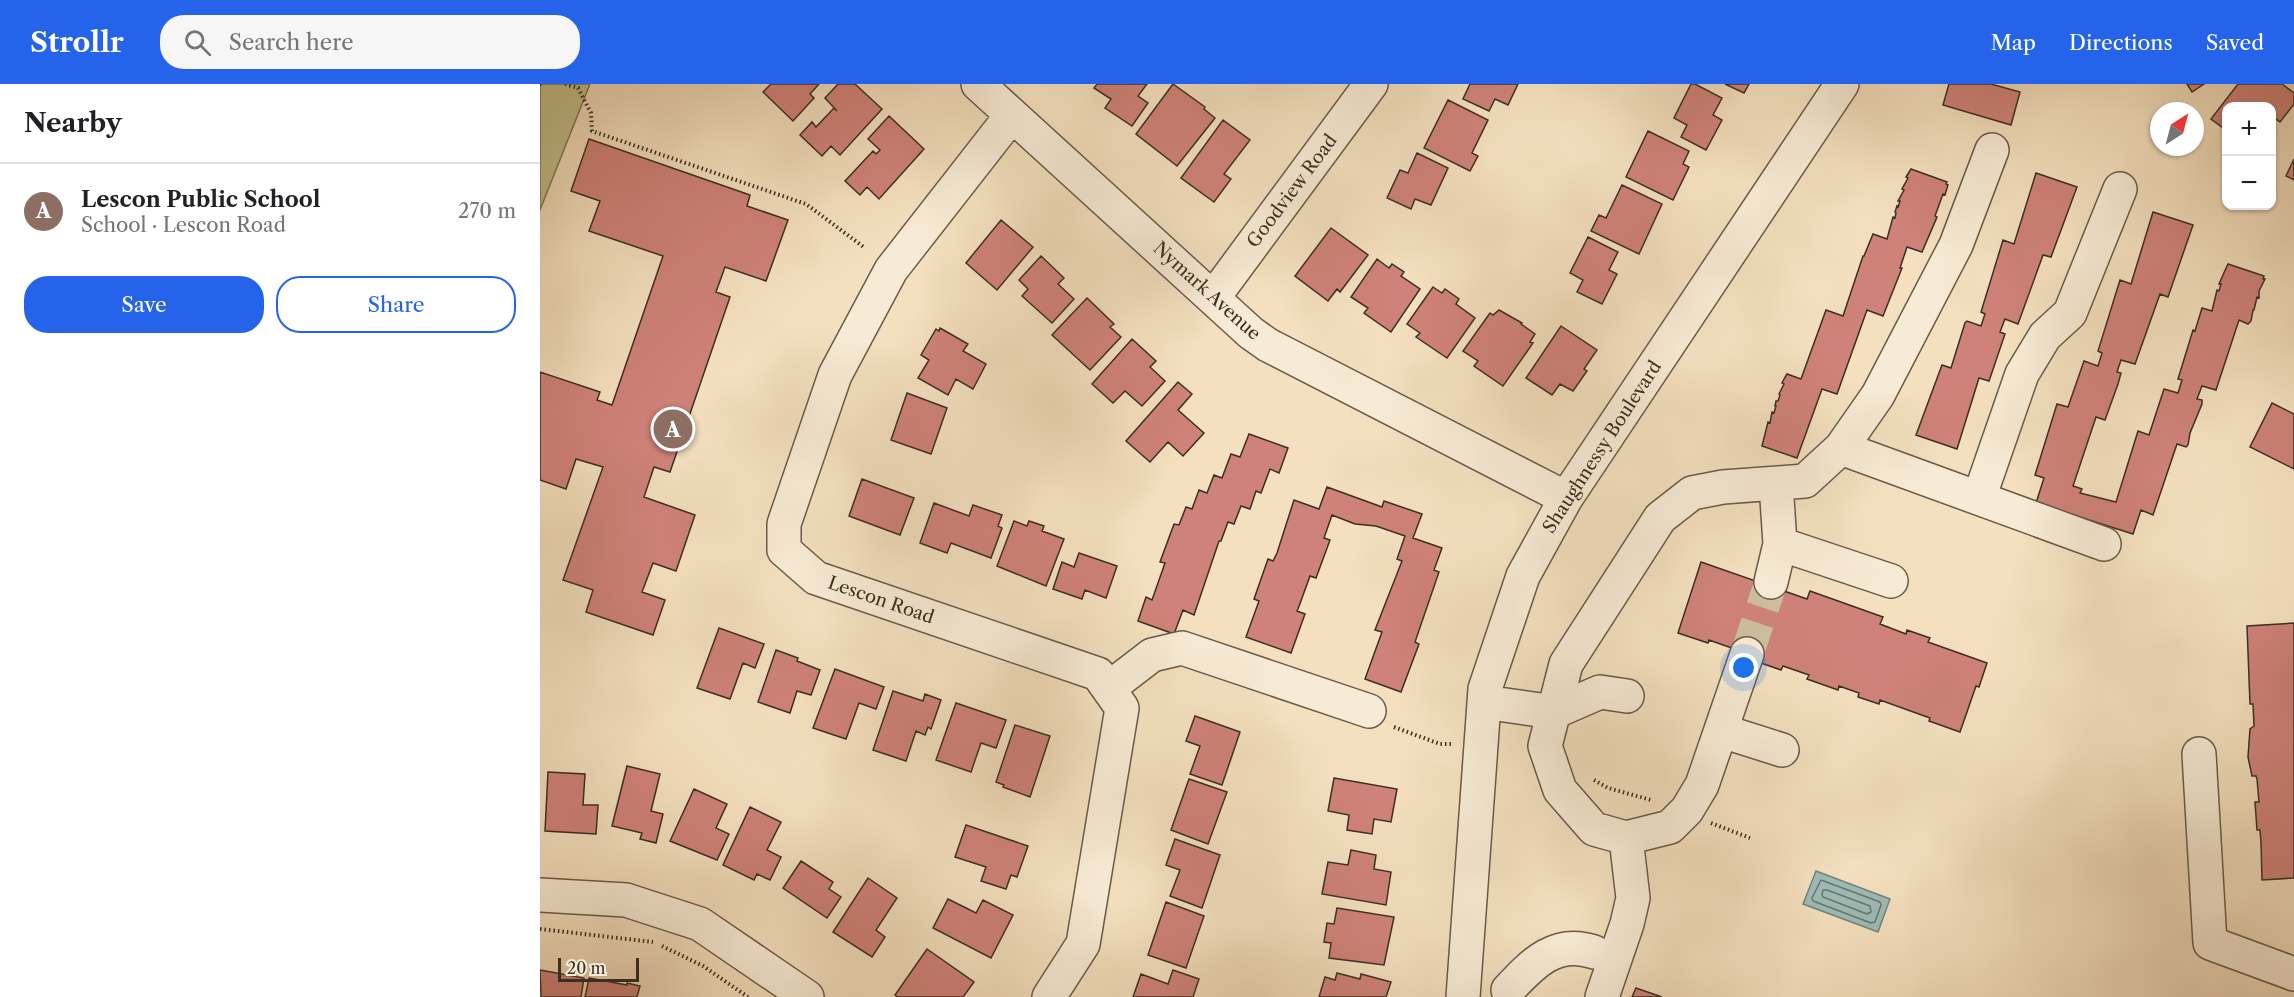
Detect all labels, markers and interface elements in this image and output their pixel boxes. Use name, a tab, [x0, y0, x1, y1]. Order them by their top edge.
search box	[160, 15, 580, 69]
text: Strollr	[30, 25, 124, 59]
icon: search	[181, 26, 214, 59]
text: Search here	[229, 29, 353, 56]
text: Map	[1991, 30, 2036, 55]
text: Directions	[2069, 30, 2173, 55]
text: Saved	[2206, 30, 2264, 55]
north arrow	[2150, 102, 2204, 156]
map controls	[2222, 102, 2276, 210]
button: +	[2222, 102, 2276, 156]
text: Nearby	[24, 107, 122, 139]
street label: Goodview Road	[1242, 130, 1342, 252]
button: −	[2222, 156, 2276, 210]
text: Lescon Public School	[81, 186, 321, 213]
text: A	[36, 199, 51, 223]
text: 270 m	[458, 199, 516, 223]
text: School · Lescon Road	[81, 213, 286, 237]
street label: Nymark Avenue	[1149, 237, 1265, 345]
button: Save	[24, 276, 264, 333]
button: Share	[276, 276, 516, 333]
street label: Shaughnessy Boulevard	[1538, 357, 1666, 537]
pin: A	[654, 406, 692, 452]
street label: Lescon Road	[825, 572, 937, 628]
your location	[1729, 653, 1758, 682]
scale bar	[558, 955, 639, 982]
text: 20 m	[567, 958, 606, 978]

